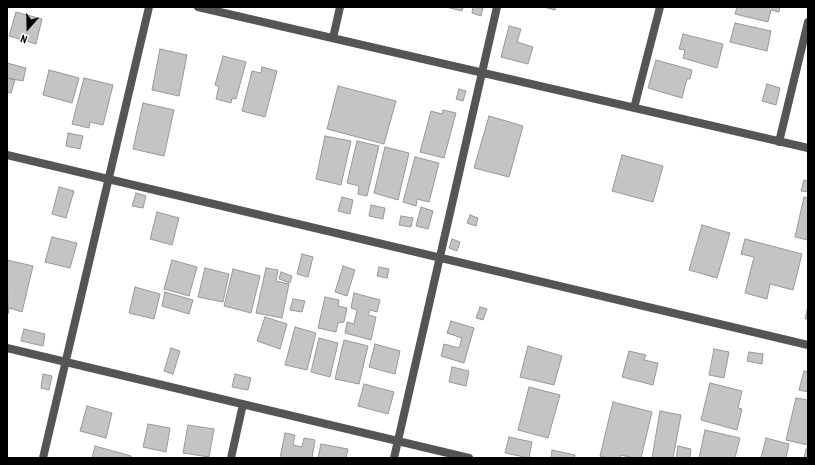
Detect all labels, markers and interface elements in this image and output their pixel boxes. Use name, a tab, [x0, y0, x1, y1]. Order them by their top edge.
north arrow	[8, 8, 48, 48]
text: N	[19, 32, 29, 47]

